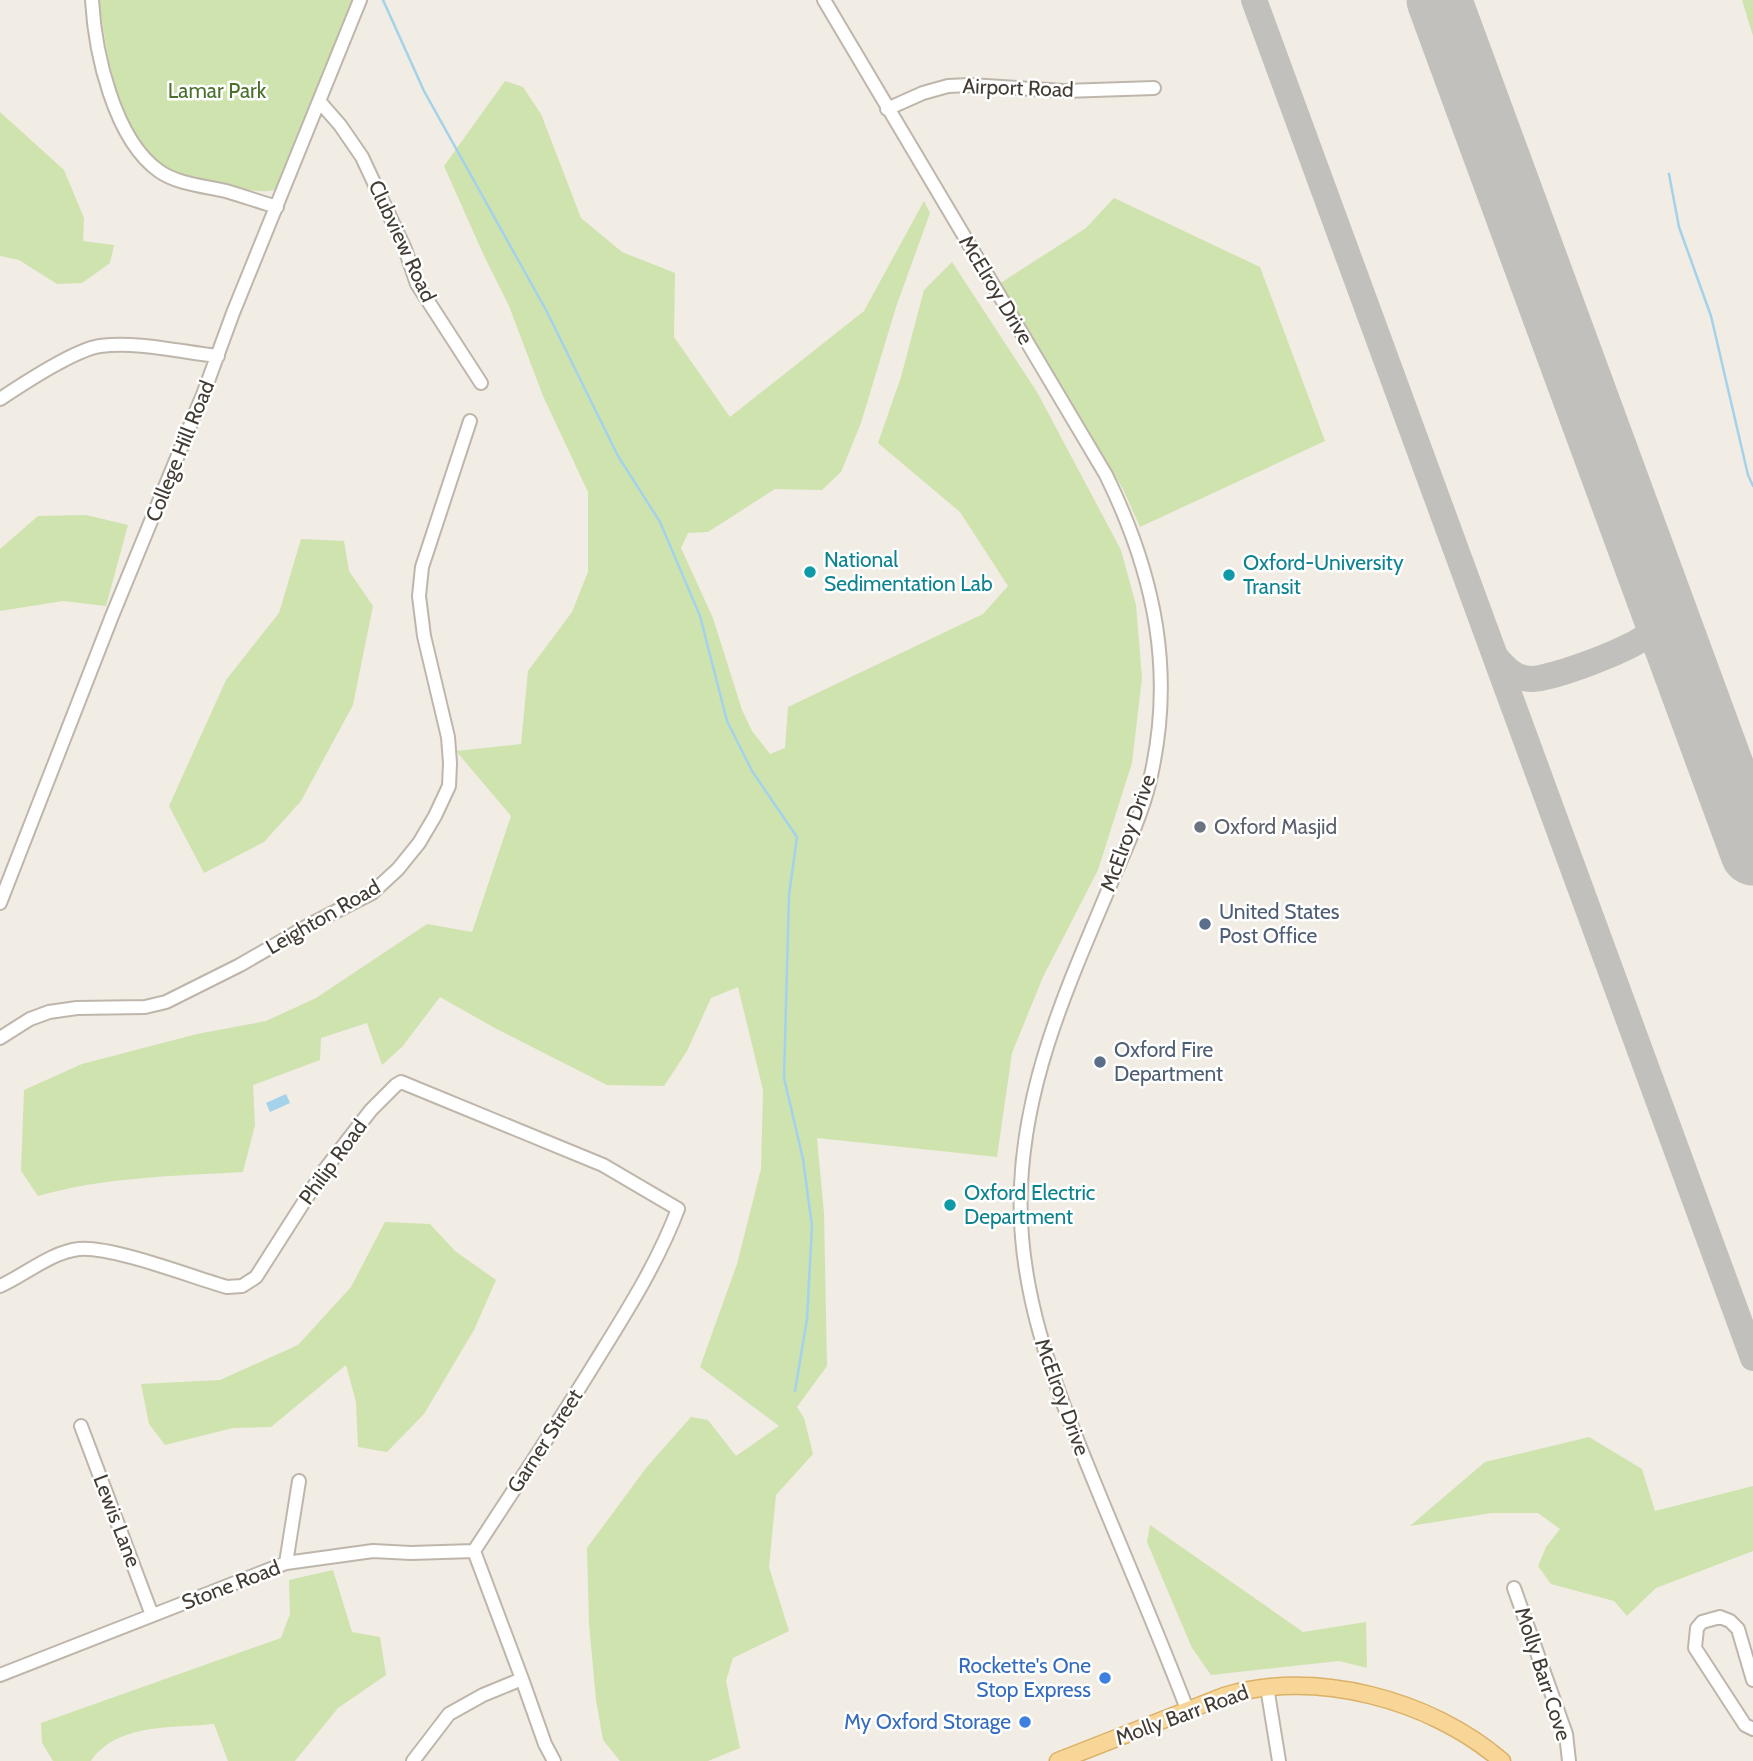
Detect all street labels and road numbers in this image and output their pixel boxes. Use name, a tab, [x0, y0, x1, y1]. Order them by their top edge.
street label: Airport Road	[962, 73, 1074, 102]
street label: Clubview Road	[363, 176, 442, 306]
street label: McElroy Drive	[954, 231, 1039, 349]
street label: College Hill Road	[140, 377, 219, 525]
street label: McElroy Drive	[1095, 771, 1160, 895]
street label: Leighton Road	[261, 874, 384, 959]
street label: Philip Road	[293, 1114, 372, 1209]
street label: McElroy Drive	[1030, 1335, 1095, 1459]
street label: Garner Street	[502, 1384, 587, 1497]
street label: Lewis Lane	[88, 1471, 147, 1571]
street label: Stone Road	[178, 1554, 284, 1615]
street label: Molly Barr Cove	[1510, 1604, 1577, 1744]
street label: Molly Barr Road	[1112, 1679, 1252, 1750]

